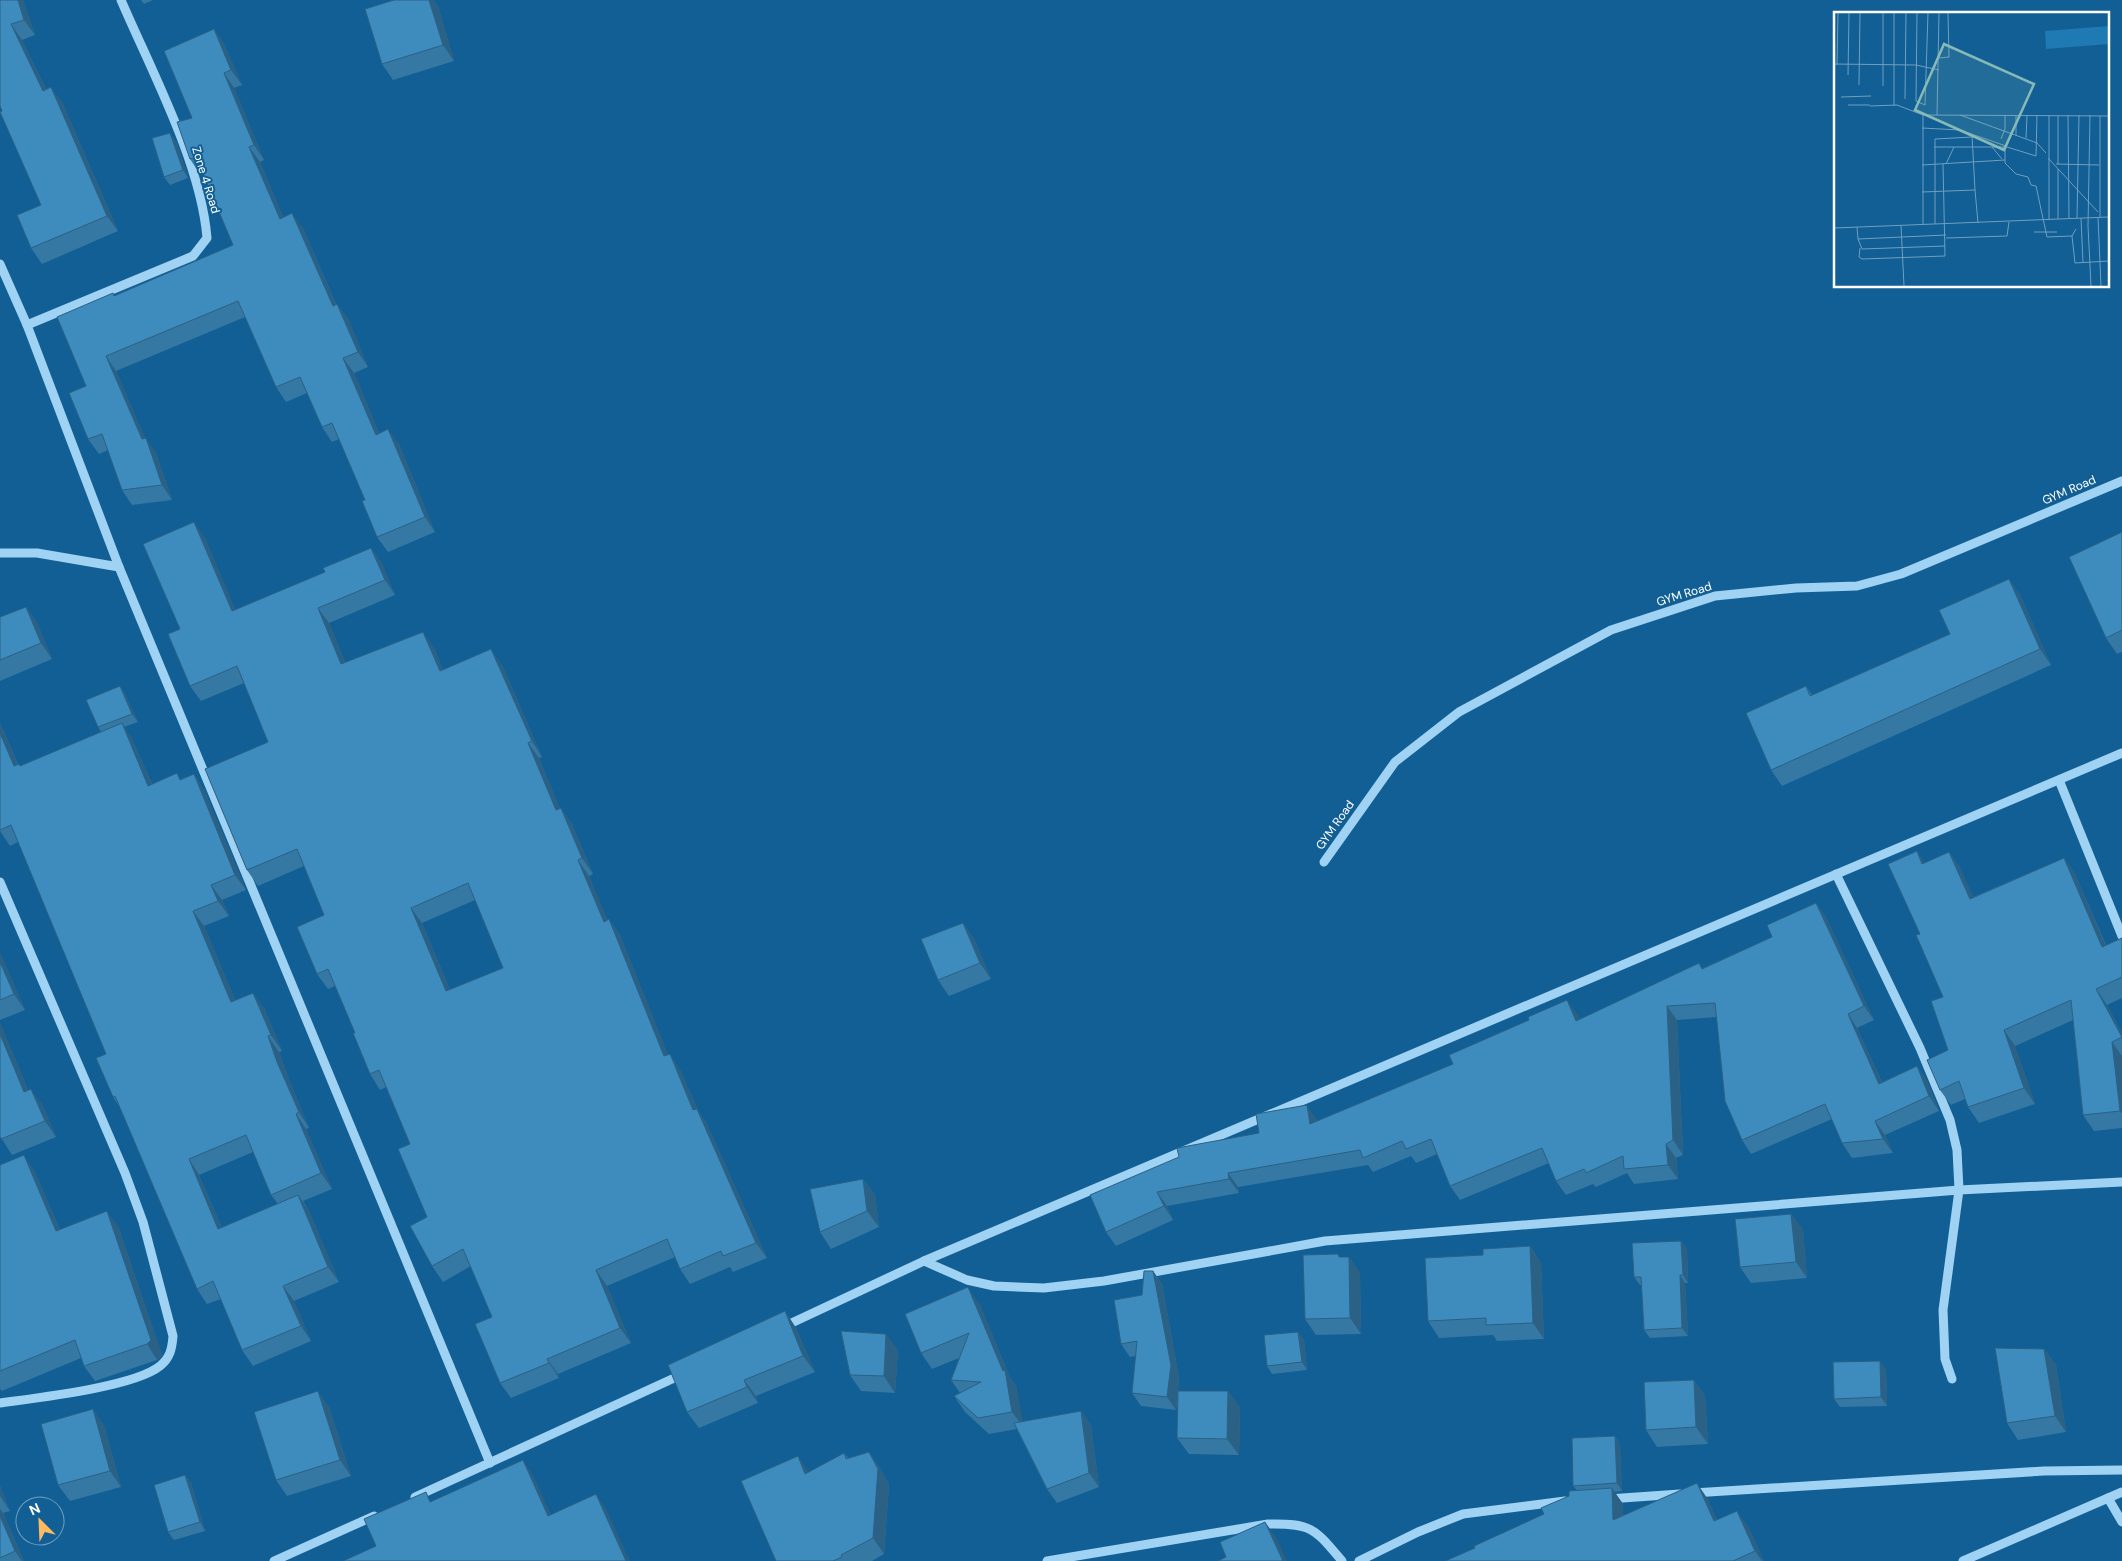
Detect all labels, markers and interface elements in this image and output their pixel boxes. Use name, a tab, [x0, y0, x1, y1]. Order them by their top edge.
inset map	[1834, 12, 2110, 288]
street label: Zone 4 Road	[188, 145, 224, 215]
street label: GYM Road	[2040, 472, 2098, 508]
street label: GYM Road	[1655, 578, 1713, 610]
street label: GYM Road	[1312, 797, 1358, 853]
north arrow	[15, 1496, 65, 1546]
text: N	[26, 1499, 43, 1519]

